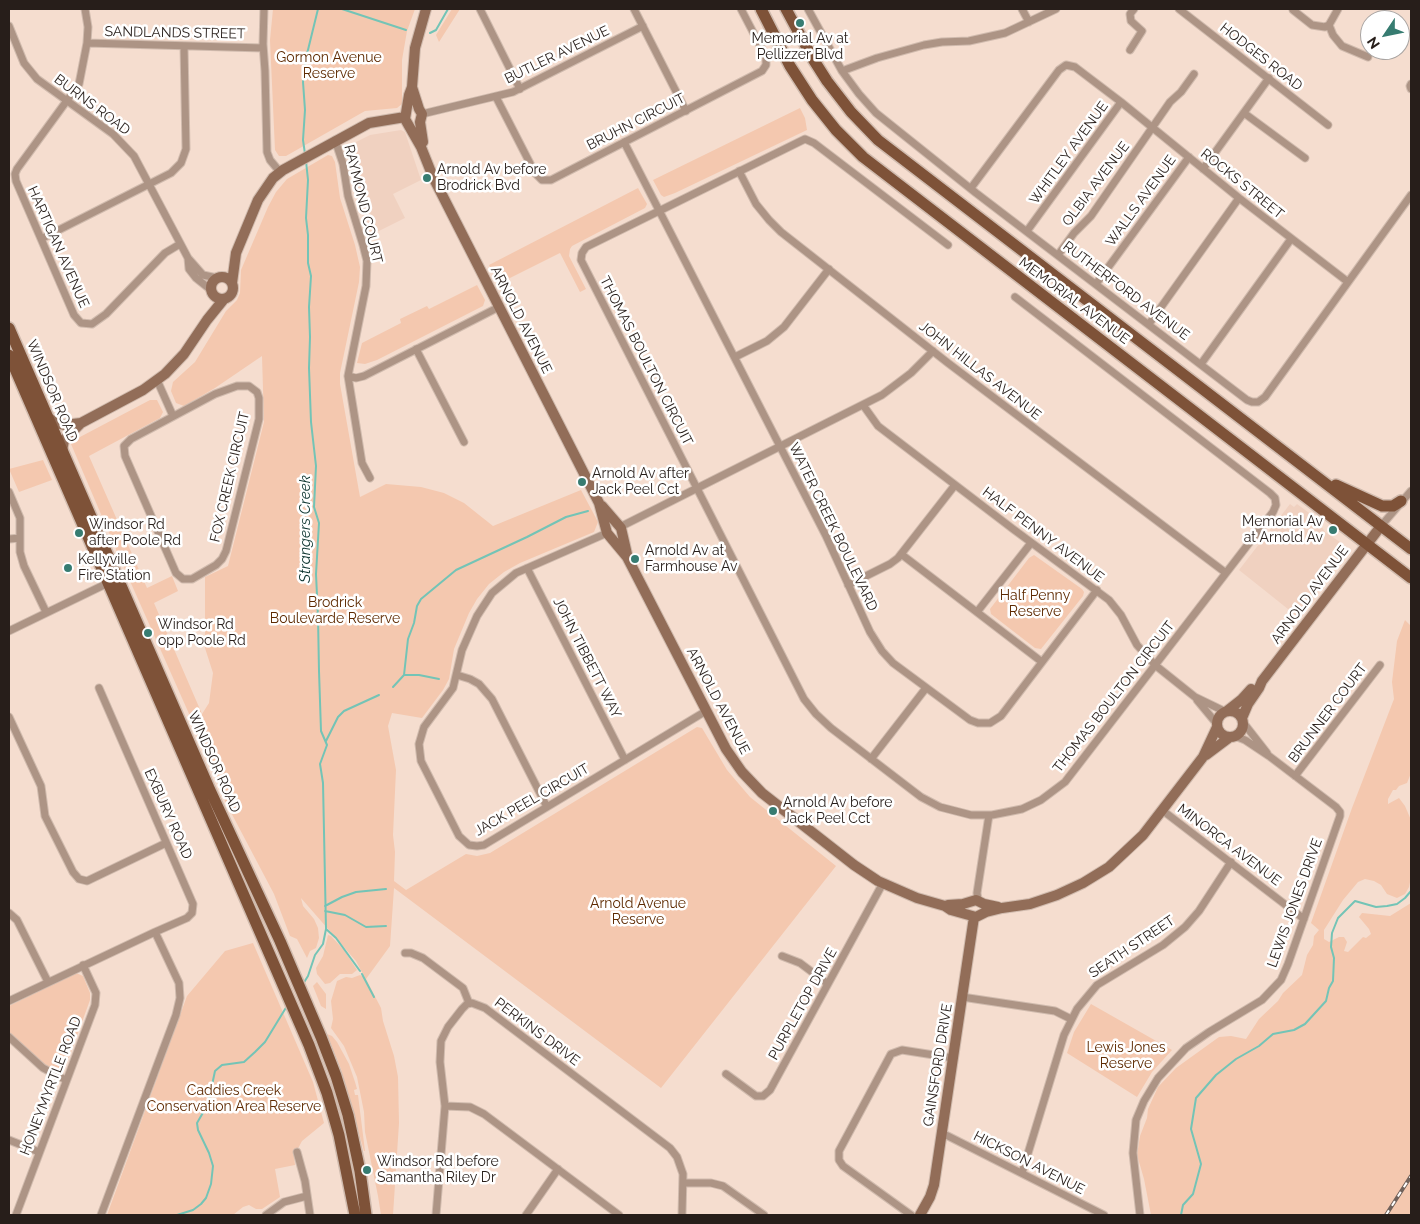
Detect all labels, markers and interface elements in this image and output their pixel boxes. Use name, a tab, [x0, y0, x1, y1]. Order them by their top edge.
north arrow	[1360, 10, 1410, 60]
marker: Memorial Av at Pellizzer Blvd	[794, 17, 806, 29]
street label: HODGES ROAD	[1216, 20, 1306, 94]
street label: BUTLER AVENUE	[502, 22, 612, 88]
street label: SANDLANDS STREET	[104, 23, 246, 43]
place label: Memorial Av at Pellizzer Blvd	[752, 31, 848, 64]
text: N	[1364, 34, 1383, 52]
park label: Gormon Avenue Reserve	[276, 50, 382, 82]
street label: BURNS ROAD	[51, 71, 133, 139]
street label: BRUHN CIRCUIT	[584, 90, 688, 154]
street label: WHITLEY AVENUE	[1026, 98, 1112, 208]
street label: OLBIA AVENUE	[1059, 139, 1133, 229]
street label: RAYMOND COURT	[340, 143, 386, 265]
street label: ROCKS STREET	[1197, 145, 1287, 223]
street label: WALLS AVENUE	[1102, 152, 1180, 250]
place label: Arnold Av before Brodrick Bvd	[437, 162, 546, 194]
marker: Arnold Av before Brodrick Bvd	[421, 172, 433, 184]
street label: HARTIGAN AVENUE	[24, 184, 92, 310]
street label: RUTHERFORD AVENUE	[1059, 238, 1193, 344]
street label: MEMORIAL AVENUE	[1015, 254, 1133, 348]
street label: ARNOLD AVENUE	[487, 264, 555, 376]
street label: THOMAS BOULTON CIRCUIT	[596, 274, 696, 448]
street label: JOHN HILLAS AVENUE	[916, 318, 1044, 424]
street label: WINDSOR ROAD	[23, 337, 81, 445]
street label: FOX CREEK CIRCUIT	[207, 410, 253, 544]
street label: WATER CREEK BOULEVARD	[785, 440, 881, 614]
place label: Arnold Av after Jack Peel Cct	[592, 466, 689, 498]
water label: Strangers Creek	[296, 475, 314, 583]
marker: Arnold Av after Jack Peel Cct	[576, 476, 588, 488]
street label: HALF PENNY AVENUE	[979, 484, 1107, 586]
place label: Memorial Av at Arnold Av	[1242, 514, 1323, 546]
place label: Windsor Rd after Poole Rd	[89, 517, 181, 550]
marker: Memorial Av at Arnold Av	[1327, 524, 1339, 536]
marker: Windsor Rd after Poole Rd	[73, 527, 85, 539]
place label: Arnold Av at Farmhouse Av	[645, 543, 738, 576]
street label: ARNOLD AVENUE	[1268, 543, 1352, 647]
place label: Kellyville Fire Station	[78, 552, 151, 584]
marker: Arnold Av at Farmhouse Av	[629, 553, 641, 565]
marker: Kellyville Fire Station	[62, 562, 74, 574]
park label: Half Penny Reserve	[1000, 588, 1070, 620]
park label: Brodrick Boulevarde Reserve	[270, 595, 400, 628]
street label: JOHN TIBBETT WAY	[549, 595, 625, 721]
place label: Windsor Rd opp Poole Rd	[158, 617, 246, 650]
street label: THOMAS BOULTON CIRCUIT	[1050, 618, 1178, 776]
marker: Windsor Rd opp Poole Rd	[142, 627, 154, 639]
street label: ARNOLD AVENUE	[683, 645, 753, 757]
street label: BRUNNER COURT	[1285, 660, 1371, 766]
street label: WINDSOR ROAD	[184, 709, 244, 815]
street label: JACK PEEL CIRCUIT	[472, 760, 592, 840]
street label: EXBURY ROAD	[141, 766, 195, 862]
place label: Arnold Av before Jack Peel Cct	[783, 795, 892, 828]
street label: MINORCA AVENUE	[1174, 801, 1284, 889]
marker: Arnold Av before Jack Peel Cct	[767, 805, 779, 817]
street label: LEWIS JONES DRIVE	[1264, 836, 1326, 970]
park label: Arnold Avenue Reserve	[590, 896, 686, 929]
street label: SEATH STREET	[1086, 912, 1178, 982]
street label: PURPLETOP DRIVE	[765, 945, 841, 1063]
street label: PERKINS DRIVE	[491, 994, 583, 1070]
street label: GAINSFORD DRIVE	[920, 1002, 956, 1128]
street label: HONEYMYRTLE ROAD	[17, 1014, 85, 1158]
park label: Lewis Jones Reserve	[1087, 1040, 1165, 1072]
park label: Caddies Creek Conservation Area Reserve	[147, 1083, 321, 1116]
street label: HICKSON AVENUE	[971, 1128, 1087, 1198]
place label: Windsor Rd before Samantha Riley Dr	[377, 1154, 499, 1186]
marker: Windsor Rd before Samantha Riley Dr	[361, 1164, 373, 1176]

